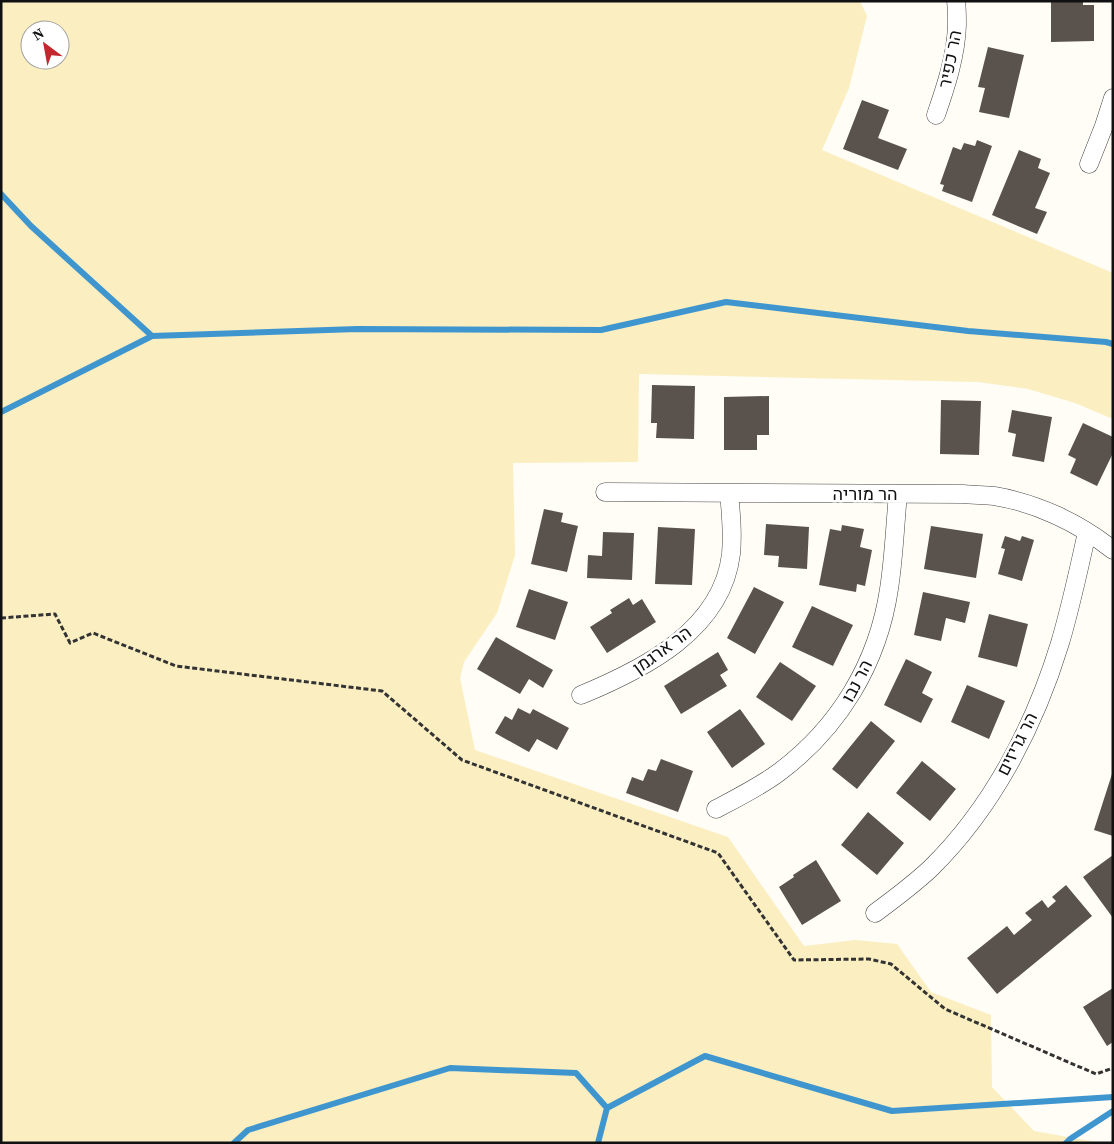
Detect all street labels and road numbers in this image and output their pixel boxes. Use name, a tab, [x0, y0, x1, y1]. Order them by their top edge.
street label: הר כפיר	[932, 28, 967, 90]
street label: הר מוריה	[832, 481, 898, 506]
street label: הר ארגמן	[627, 620, 696, 680]
street label: הר נבו	[835, 655, 878, 706]
street label: הר גריזים	[990, 708, 1043, 780]

